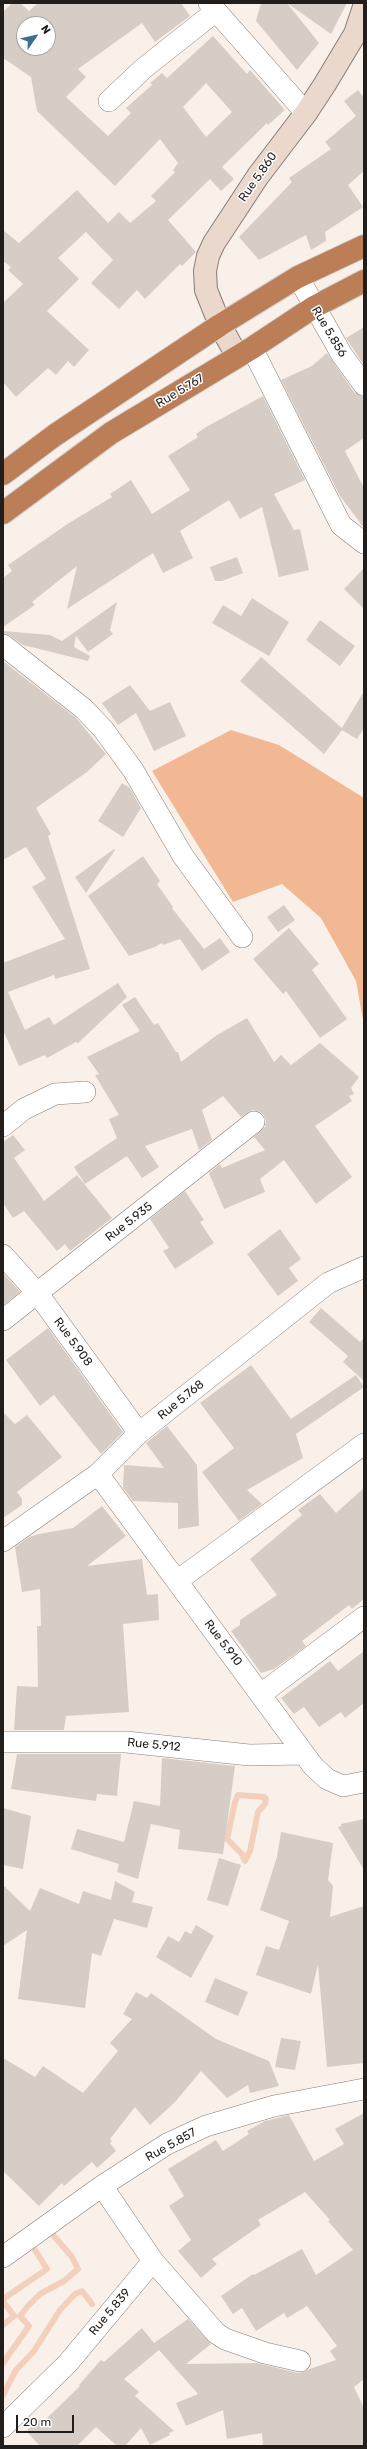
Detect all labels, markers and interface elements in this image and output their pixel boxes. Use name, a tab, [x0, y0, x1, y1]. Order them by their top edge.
north arrow	[16, 16, 56, 56]
text: N	[38, 23, 53, 36]
street label: Rue 5.860	[236, 149, 280, 205]
street label: Rue 5.856	[308, 304, 350, 360]
street label: Rue 5.767	[153, 371, 207, 411]
street label: Rue 5.935	[103, 1199, 155, 1245]
street label: Rue 5.908	[51, 1315, 95, 1369]
street label: Rue 5.768	[155, 1377, 207, 1423]
street label: Rue 5.910	[201, 1617, 245, 1669]
street label: Rue 5.912	[127, 1735, 181, 1755]
street label: Rue 5.857	[143, 2125, 199, 2165]
street label: Rue 5.839	[86, 2286, 134, 2338]
scale bar	[18, 2407, 76, 2433]
text: 20 m	[23, 2415, 51, 2429]

